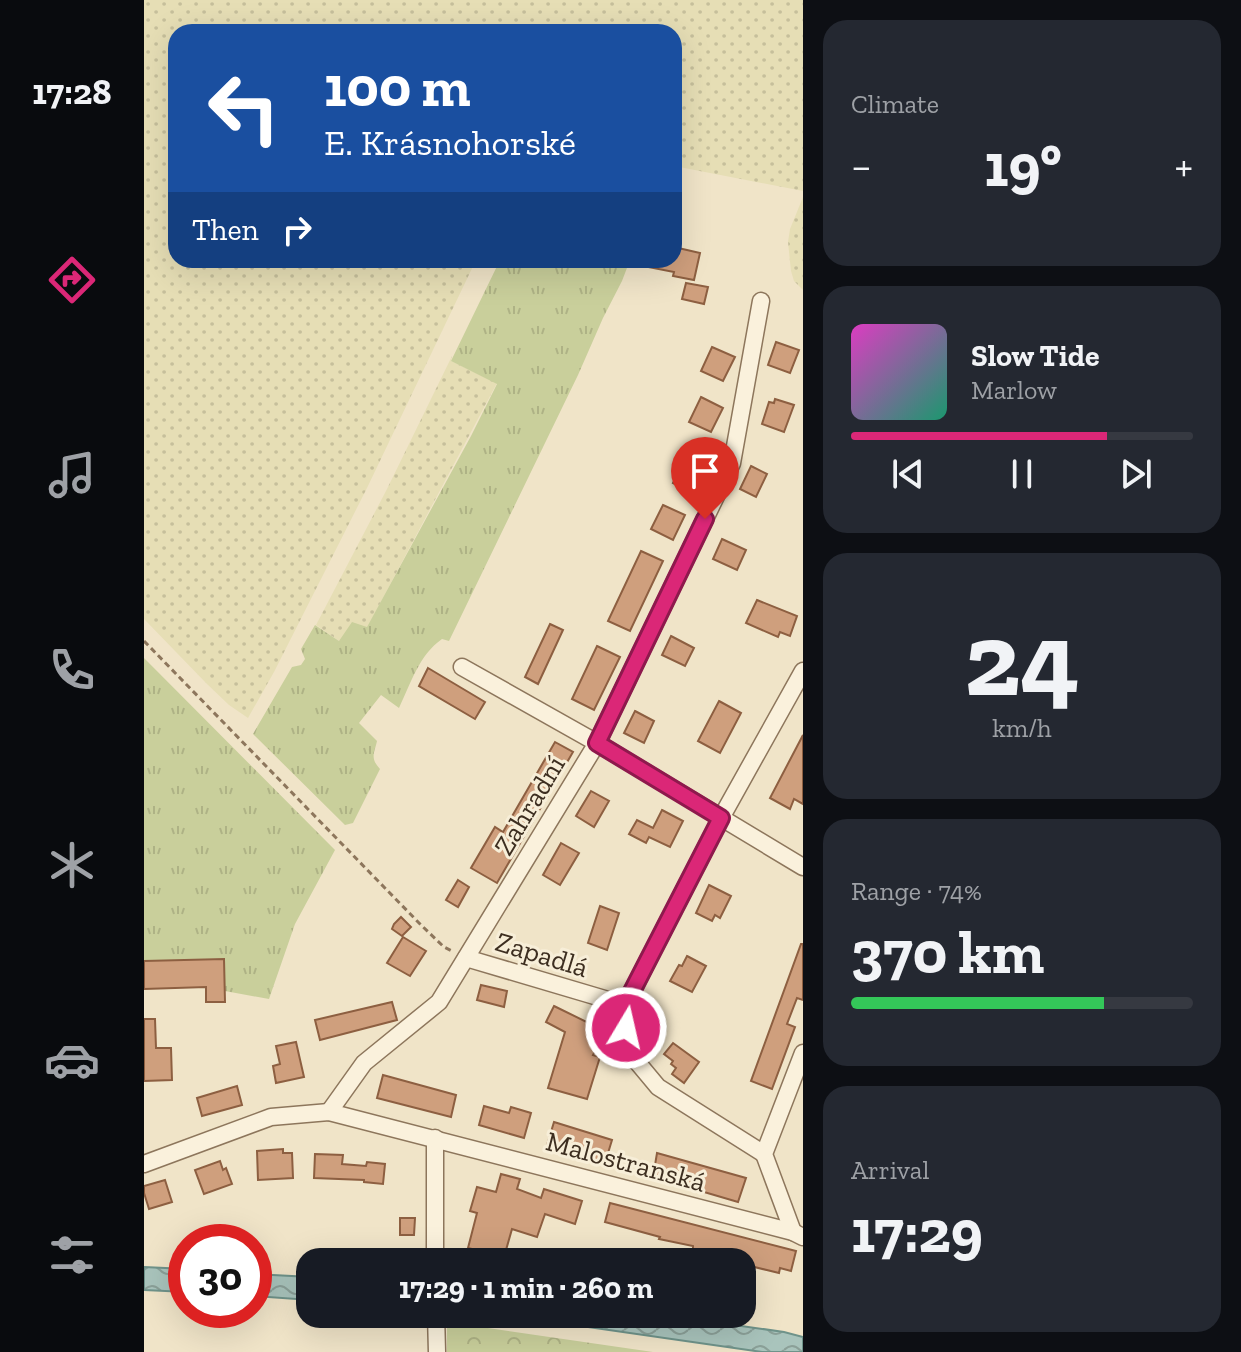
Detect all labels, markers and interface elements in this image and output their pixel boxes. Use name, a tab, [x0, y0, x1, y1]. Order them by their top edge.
text: 100 m	[324, 53, 471, 120]
icon: left	[192, 56, 296, 160]
text: 17:28	[32, 70, 112, 113]
text: Climate	[851, 88, 939, 120]
text: E. Krásnohorské	[324, 121, 576, 164]
text: 19°	[984, 129, 1062, 201]
text: −	[851, 139, 872, 192]
text: +	[1174, 139, 1193, 192]
icon: right	[275, 208, 319, 252]
text: Then	[192, 212, 259, 248]
icon: directions	[44, 252, 100, 308]
text: Slow Tide	[971, 338, 1099, 374]
text: Marlow	[971, 374, 1057, 406]
pin	[671, 437, 739, 519]
icon: music	[44, 447, 100, 503]
icon: arrive	[683, 449, 727, 493]
icon: previous	[886, 452, 930, 496]
icon: pause	[1000, 452, 1044, 496]
icon: next	[1114, 452, 1158, 496]
text: 24	[964, 597, 1080, 722]
icon: phone	[44, 642, 100, 698]
text: km/h	[992, 712, 1052, 744]
street label: Zahradní	[487, 750, 572, 861]
icon: climate	[44, 837, 100, 893]
text: Range · 74%	[851, 875, 982, 907]
text: 370 km	[851, 916, 1044, 988]
street label: Zapadlá	[492, 925, 593, 984]
position arrow	[584, 986, 668, 1070]
icon: car	[44, 1032, 100, 1088]
street label: Malostranská	[542, 1124, 710, 1199]
text: Arrival	[851, 1154, 929, 1186]
text: 17:29	[851, 1195, 983, 1267]
speed limit sign: 30	[168, 1224, 272, 1328]
icon: filters	[44, 1227, 100, 1283]
text: 17:29 · 1 min · 260 m	[399, 1270, 653, 1306]

